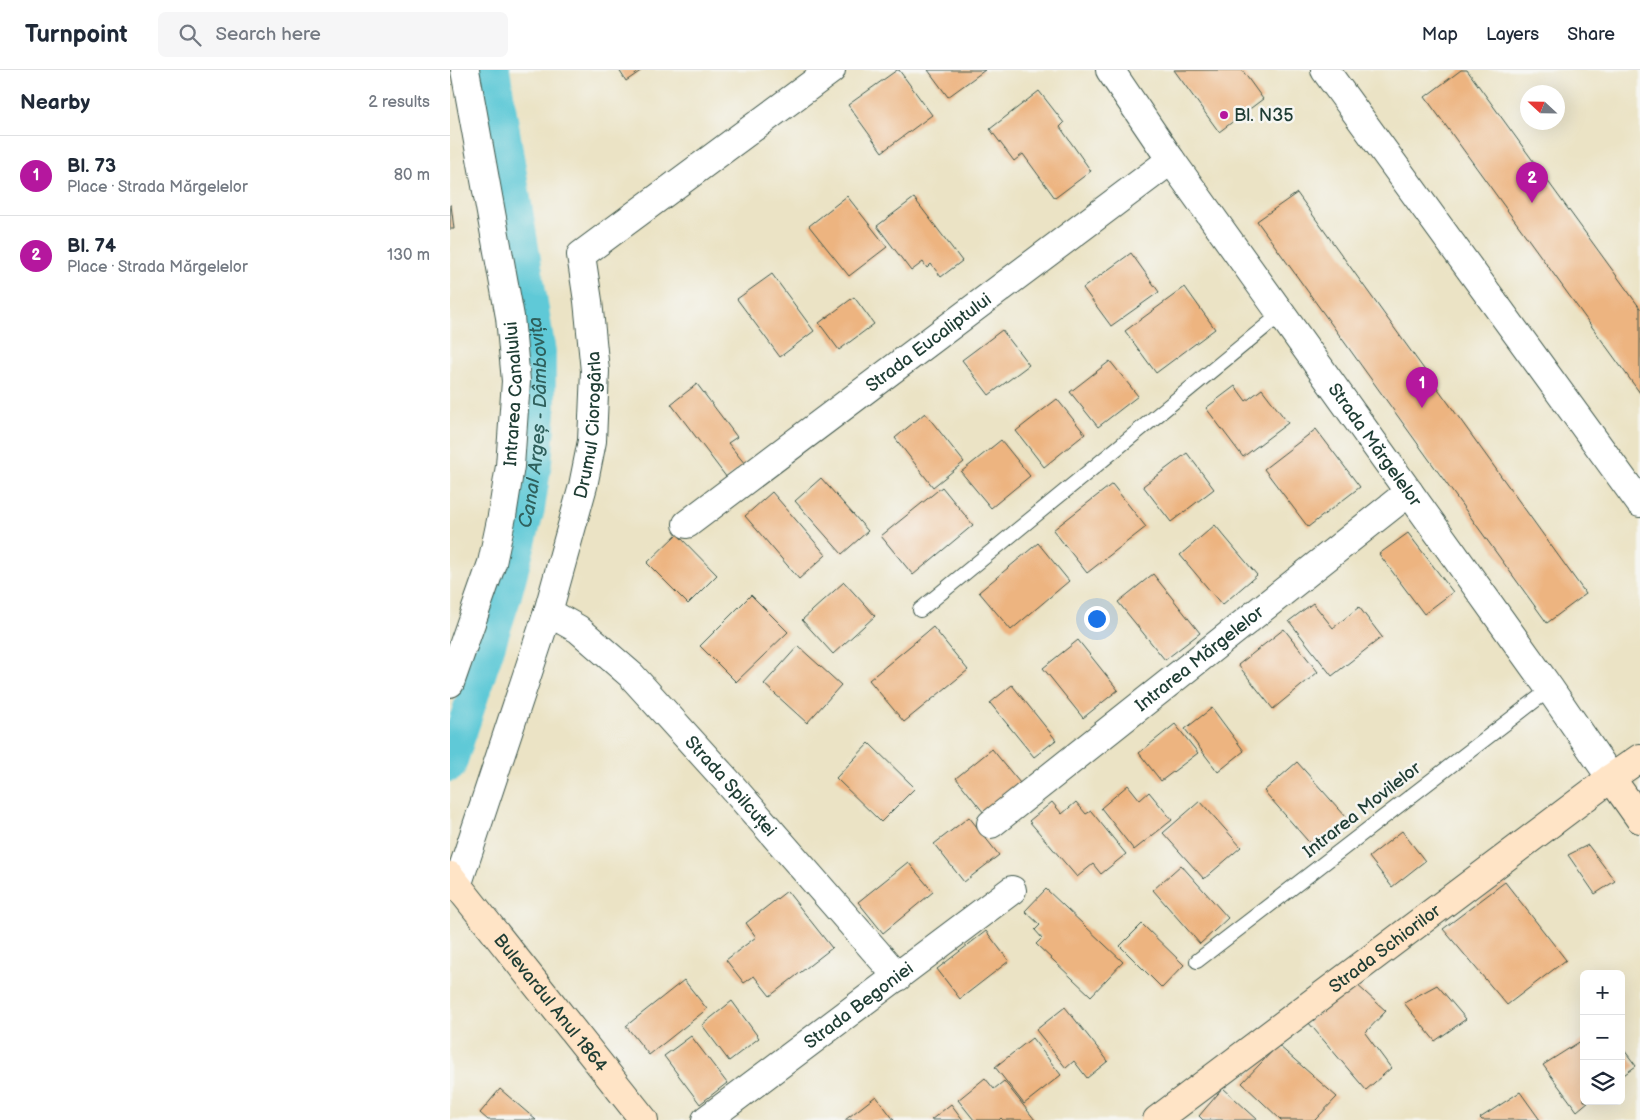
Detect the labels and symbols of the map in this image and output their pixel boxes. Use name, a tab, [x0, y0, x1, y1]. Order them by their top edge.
north arrow	[1520, 85, 1565, 130]
place label: Bl. N35	[1234, 105, 1294, 126]
marker: Bl. N35	[1218, 109, 1230, 121]
pin: 2	[1516, 162, 1548, 203]
street label: Strada Eucaliptului	[861, 289, 995, 396]
water label: Canal Argeș - Dâmbovița	[513, 315, 552, 530]
street label: Intrarea Canalului	[499, 321, 527, 467]
street label: Drumul Ciorogârla	[570, 350, 606, 501]
pin: 1	[1406, 367, 1438, 408]
street label: Strada Mărgelelor	[1324, 379, 1426, 511]
street label: Intrarea Mărgelelor	[1131, 601, 1268, 716]
your location	[1084, 606, 1110, 632]
street label: Strada Spilcuței	[681, 731, 781, 841]
street label: Intrarea Movilelor	[1299, 757, 1425, 862]
street label: Strada Schiorilor	[1325, 900, 1445, 997]
street label: Bulevardul Anul 1864	[490, 930, 612, 1076]
street label: Strada Begoniei	[800, 957, 917, 1053]

